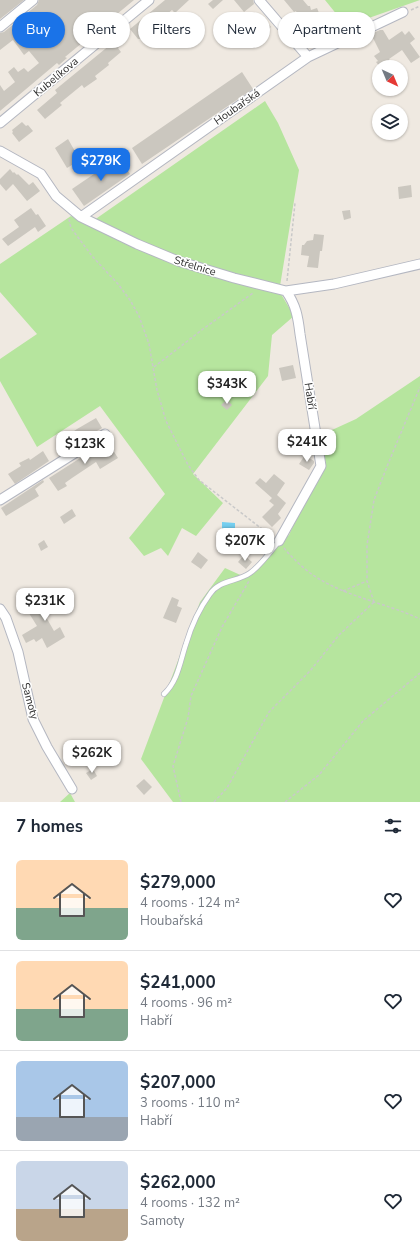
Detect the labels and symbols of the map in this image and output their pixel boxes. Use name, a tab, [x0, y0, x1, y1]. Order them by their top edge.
street label: Kubelíkova	[31, 54, 82, 100]
north arrow	[372, 60, 408, 96]
street label: Houbařská	[211, 85, 263, 128]
pin: $279K	[73, 148, 129, 182]
street label: Střelnice	[172, 253, 218, 280]
pin: $343K	[199, 371, 255, 405]
street label: Habří	[300, 381, 320, 412]
pin: $241K	[279, 429, 335, 463]
pin: $123K	[57, 431, 113, 465]
pin: $207K	[217, 528, 273, 562]
pin: $231K	[17, 588, 73, 622]
street label: Samoty	[18, 681, 42, 721]
pin: $262K	[64, 740, 120, 774]

